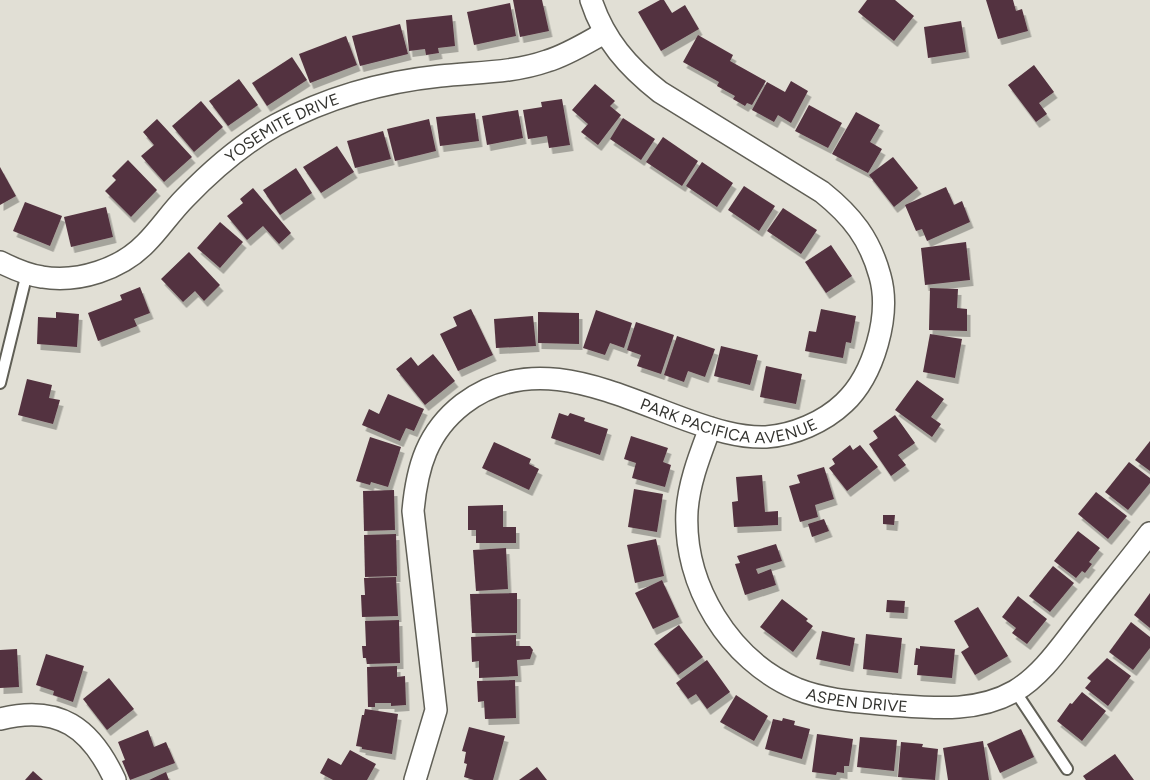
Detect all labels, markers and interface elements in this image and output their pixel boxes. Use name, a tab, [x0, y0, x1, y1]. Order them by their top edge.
street label: YOSEMITE DRIVE	[221, 89, 341, 166]
street label: PARK PACIFICA AVENUE	[638, 394, 820, 447]
street label: ASPEN DRIVE	[804, 684, 908, 716]

